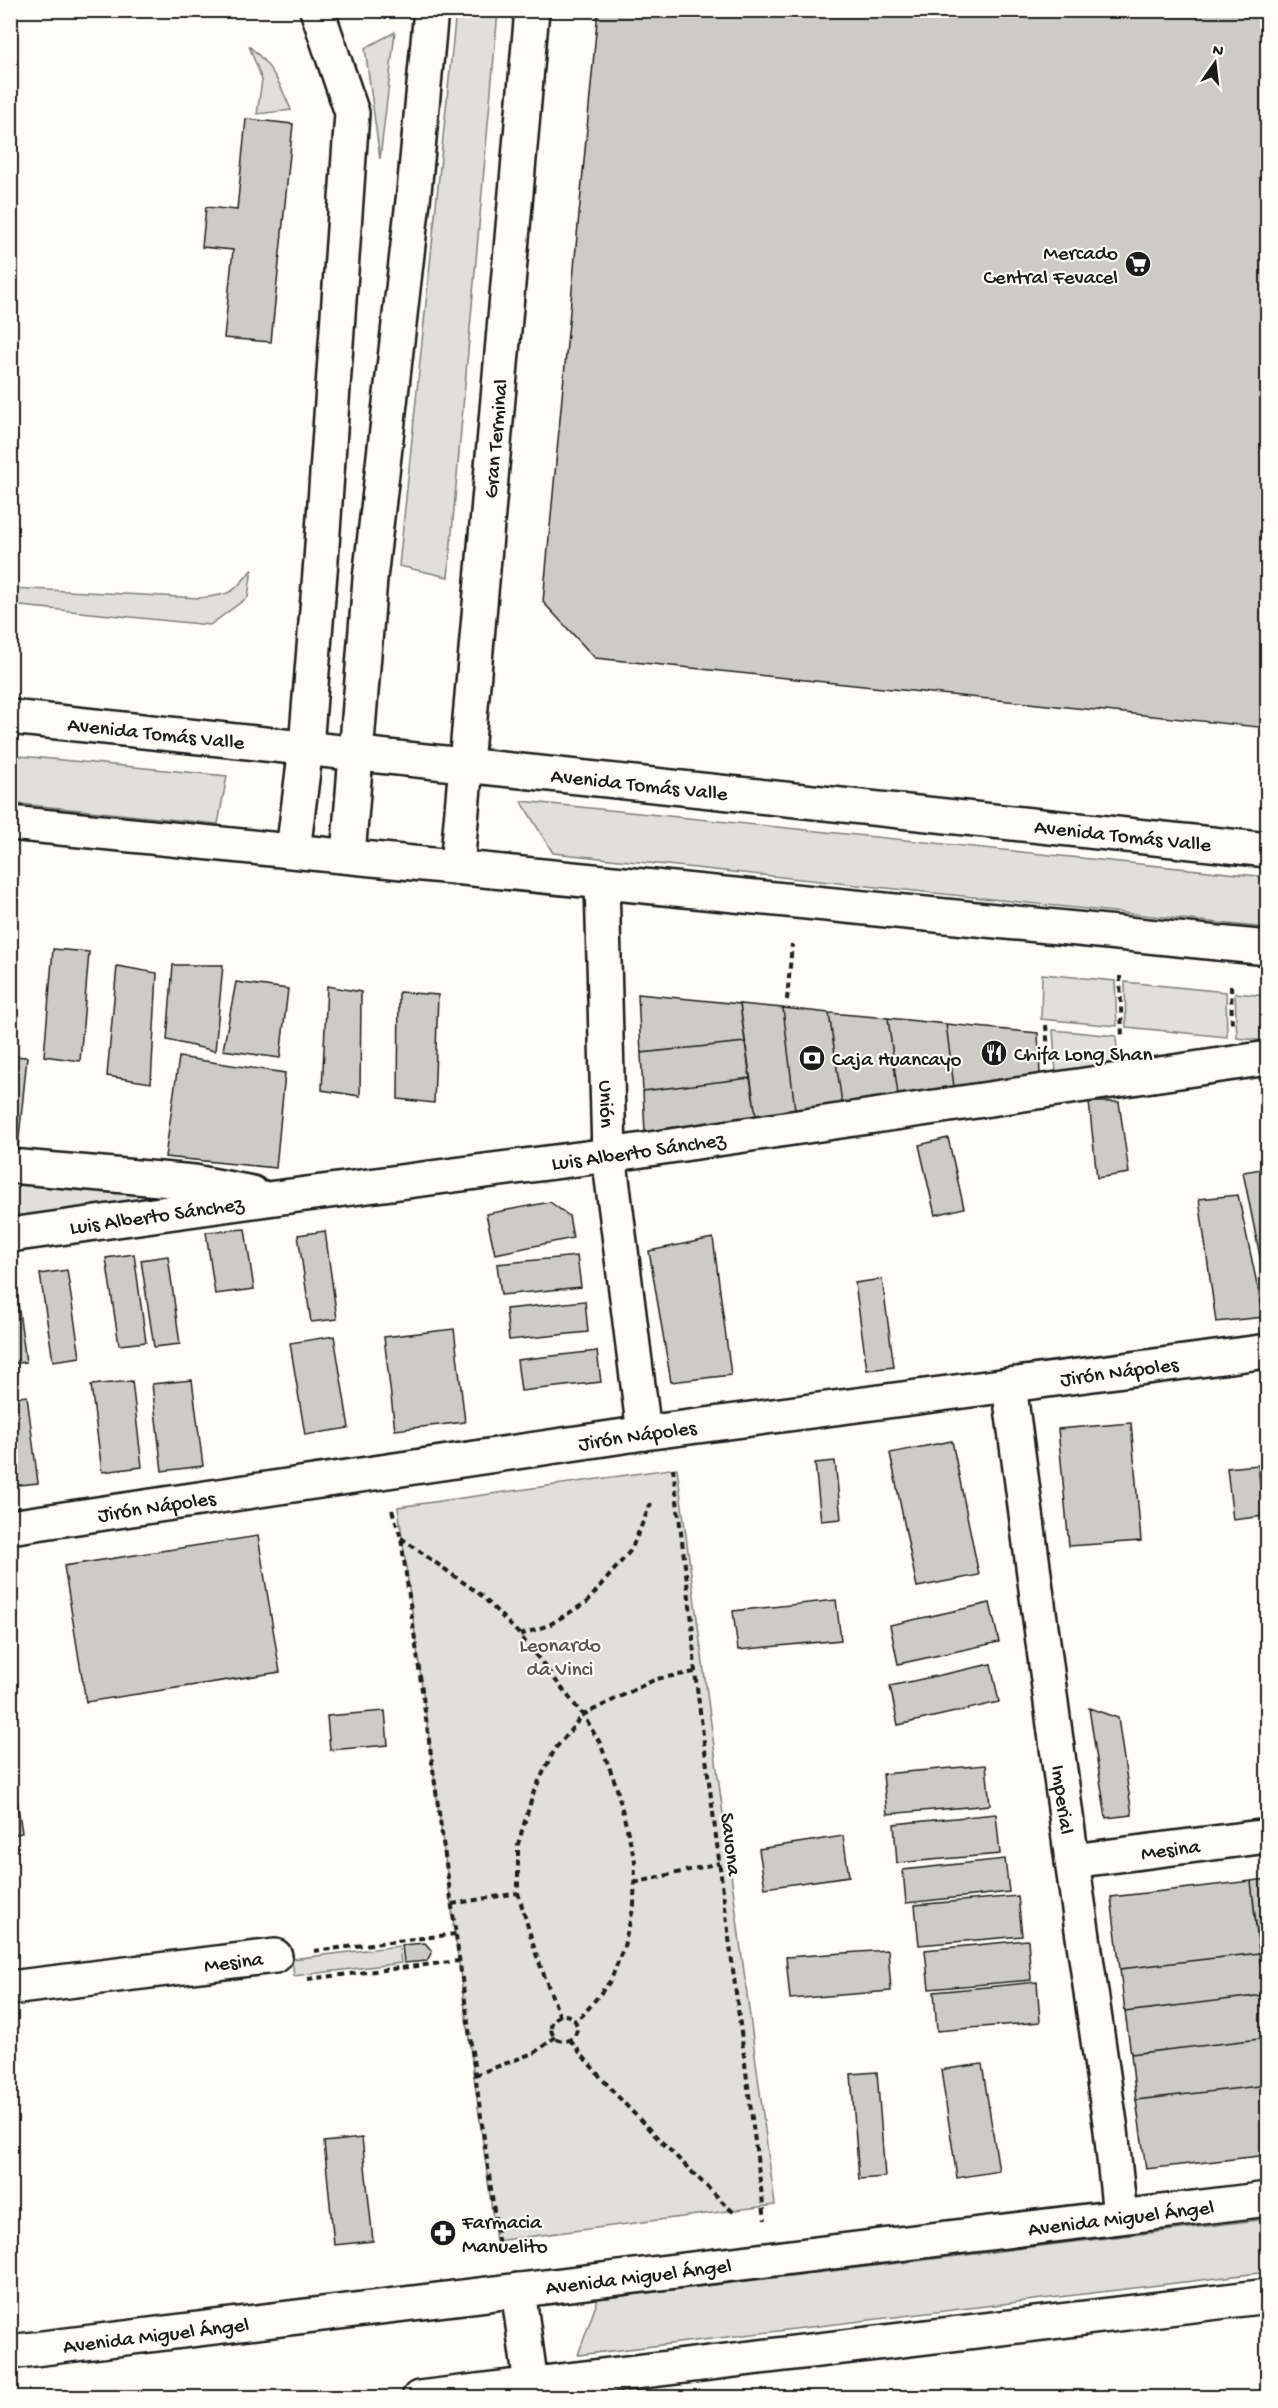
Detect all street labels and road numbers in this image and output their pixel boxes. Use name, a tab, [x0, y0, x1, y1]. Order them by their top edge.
street label: Gran Terminal	[480, 378, 516, 500]
street label: Avenida Tomás Valle	[66, 714, 247, 758]
street label: Avenida Tomás Valle	[549, 765, 730, 809]
street label: Avenida Tomás Valle	[1033, 816, 1213, 860]
street label: Unión	[591, 1080, 617, 1128]
street label: Luis Alberto Sánchez	[550, 1129, 728, 1178]
street label: Luis Alberto Sánchez	[68, 1193, 246, 1243]
street label: Jirón Nápoles	[1059, 1354, 1181, 1394]
street label: Jirón Nápoles	[577, 1417, 699, 1459]
street label: Jirón Nápoles	[96, 1487, 219, 1530]
street label: Imperial	[1043, 1764, 1077, 1836]
street label: Savona	[712, 1812, 745, 1879]
street label: Mesina	[1140, 1836, 1203, 1868]
street label: Mesina	[203, 1948, 266, 1980]
street label: Avenida Miguel Ángel	[1027, 2197, 1216, 2244]
street label: Avenida Miguel Ángel	[544, 2255, 733, 2303]
street label: Avenida Miguel Ángel	[62, 2314, 251, 2361]

